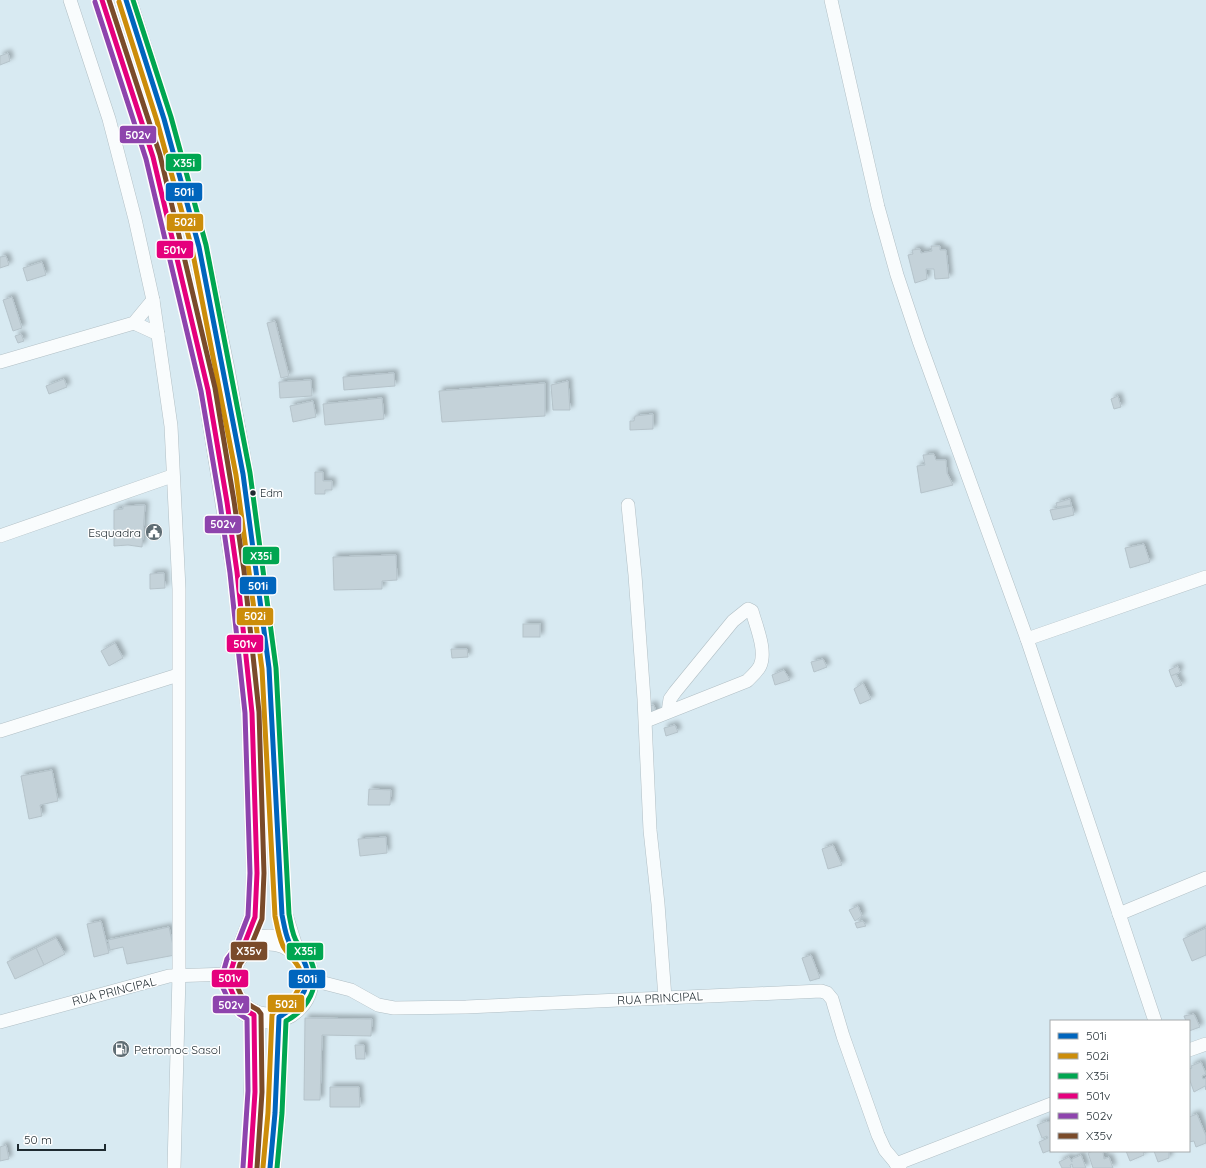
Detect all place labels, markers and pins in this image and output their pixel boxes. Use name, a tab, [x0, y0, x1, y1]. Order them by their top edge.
place label: Edm	[260, 486, 283, 500]
marker: Edm	[248, 488, 258, 498]
public building icon: Esquadra	[144, 522, 164, 542]
place label: Esquadra	[88, 525, 141, 540]
fuel station icon: Petromoc Sasol	[111, 1039, 131, 1059]
place label: Petromoc Sasol	[134, 1042, 221, 1057]

